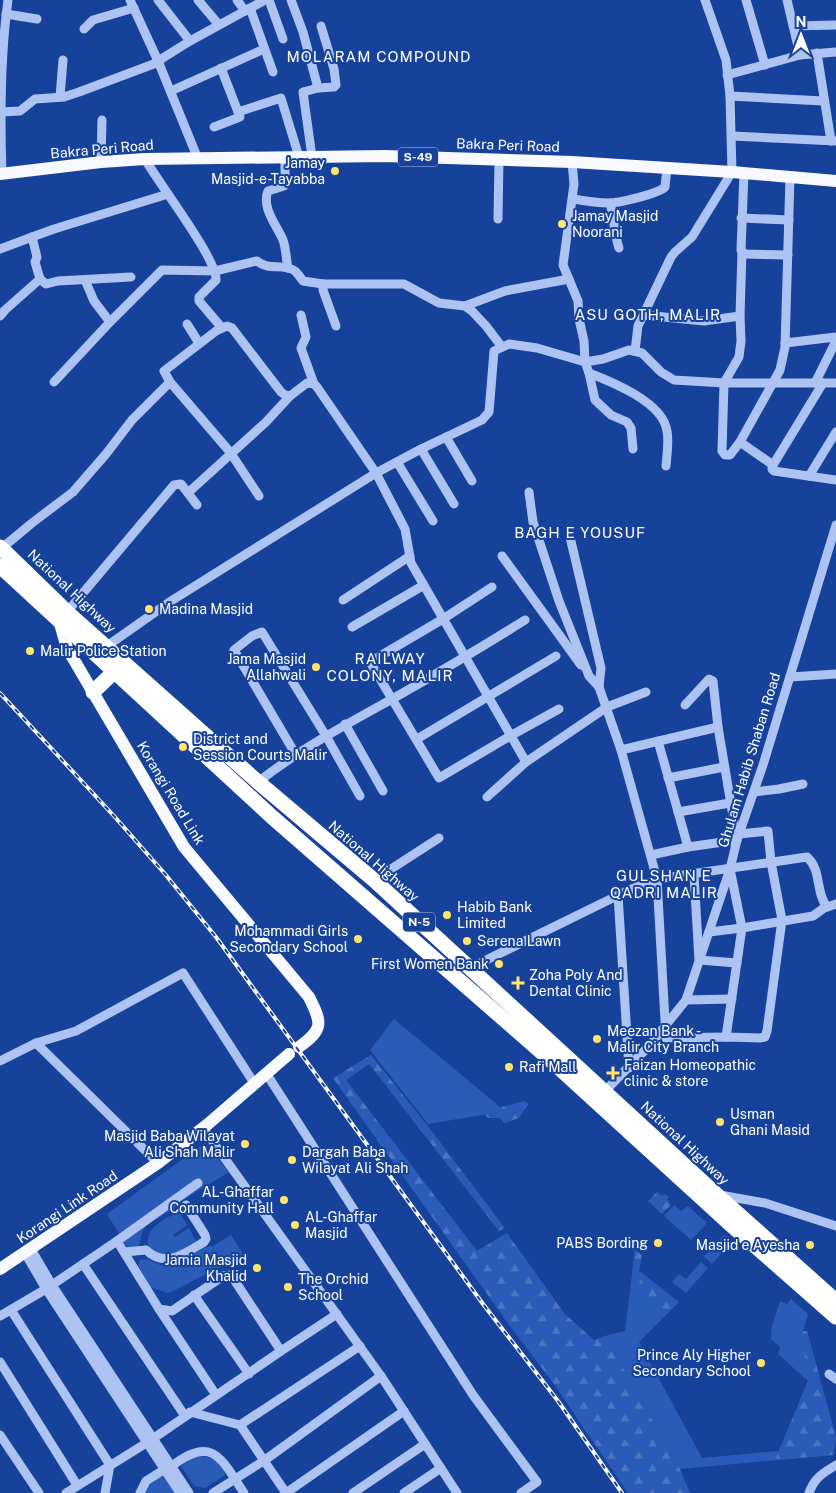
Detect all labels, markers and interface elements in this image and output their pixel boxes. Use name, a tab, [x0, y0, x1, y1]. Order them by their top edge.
north arrow	[776, 10, 826, 60]
text: N	[796, 14, 806, 30]
district label: MOLARAM COMPOUND	[287, 48, 471, 65]
street label: Bakra Peri Road	[456, 135, 560, 155]
street label: Bakra Peri Road	[50, 137, 154, 161]
road number: S-49	[398, 148, 438, 166]
place label: Jamay Masjid-e-Tayabba	[211, 155, 326, 187]
marker: Jamay Masjid-e-Tayabba	[329, 165, 341, 177]
place label: Jamay Masjid Noorani	[572, 208, 658, 240]
marker: Jamay Masjid Noorani	[556, 218, 568, 230]
district label: ASU GOTH, MALIR	[575, 306, 721, 323]
district label: BAGH E YOUSUF	[514, 524, 646, 541]
street label: National Highway	[25, 546, 120, 636]
place label: Madina Masjid	[159, 601, 253, 617]
marker: Madina Masjid	[143, 603, 155, 615]
place label: Malir Police Station	[40, 643, 167, 659]
marker: Malir Police Station	[24, 645, 36, 657]
district label: RAILWAY COLONY, MALIR	[326, 650, 454, 684]
place label: Jama Masjid Allahwali	[227, 651, 306, 683]
marker: Jama Masjid Allahwali	[310, 661, 322, 673]
street label: Ghulam Habib Shaban Road	[715, 671, 783, 849]
place label: District and Session Courts Malir	[193, 731, 327, 763]
street label: Korangi Road Link	[134, 738, 208, 848]
marker: District and Session Courts Malir	[177, 741, 189, 753]
street label: National Highway	[325, 817, 423, 905]
district label: GULSHAN E QADRI MALIR	[610, 867, 718, 901]
place label: Habib Bank Limited	[457, 899, 532, 931]
marker: Habib Bank Limited	[441, 909, 453, 921]
road number: N-5	[403, 912, 435, 932]
place label: Mohammadi Girls Secondary School	[229, 923, 348, 955]
marker: Mohammadi Girls Secondary School	[352, 933, 364, 945]
place label: Serena Lawn	[477, 933, 561, 949]
marker: Serena Lawn	[461, 935, 473, 947]
place label: First Women Bank	[371, 956, 489, 972]
marker: First Women Bank	[493, 958, 505, 970]
place label: Zoha Poly And Dental Clinic	[529, 967, 623, 999]
marker: Zoha Poly And Dental Clinic	[511, 976, 525, 990]
place label: Meezan Bank - Malir City Branch	[607, 1023, 719, 1055]
marker: Meezan Bank - Malir City Branch	[591, 1033, 603, 1045]
place label: Faizan Homeopathic clinic & store	[624, 1057, 756, 1089]
place label: Rafi Mall	[519, 1059, 577, 1075]
marker: Rafi Mall	[503, 1061, 515, 1073]
marker: Faizan Homeopathic clinic & store	[606, 1066, 620, 1080]
street label: National Highway	[638, 1098, 733, 1188]
place label: Usman Ghani Masid	[730, 1106, 810, 1138]
marker: Usman Ghani Masid	[714, 1116, 726, 1128]
place label: Masjid Baba Wilayat Ali Shah Malir	[104, 1128, 235, 1160]
marker: Masjid Baba Wilayat Ali Shah Malir	[239, 1138, 251, 1150]
place label: Dargah Baba Wilayat Ali Shah	[302, 1144, 408, 1176]
marker: Dargah Baba Wilayat Ali Shah	[286, 1154, 298, 1166]
street label: Korangi Link Road	[14, 1167, 120, 1247]
place label: AL-Ghaffar Community Hall	[170, 1184, 274, 1216]
marker: AL-Ghaffar Community Hall	[278, 1194, 290, 1206]
place label: AL-Ghaffar Masjid	[305, 1209, 377, 1241]
marker: AL-Ghaffar Masjid	[289, 1219, 301, 1231]
place label: PABS Bording	[556, 1235, 648, 1251]
marker: PABS Bording	[652, 1237, 664, 1249]
place label: Masjid e Ayesha	[696, 1237, 800, 1253]
marker: Masjid e Ayesha	[804, 1239, 816, 1251]
place label: Jamia Masjid Khalid	[164, 1252, 247, 1284]
marker: Jamia Masjid Khalid	[251, 1262, 263, 1274]
place label: The Orchid School	[298, 1271, 369, 1303]
marker: The Orchid School	[282, 1281, 294, 1293]
place label: Prince Aly Higher Secondary School	[632, 1347, 751, 1379]
marker: Prince Aly Higher Secondary School	[755, 1357, 767, 1369]

